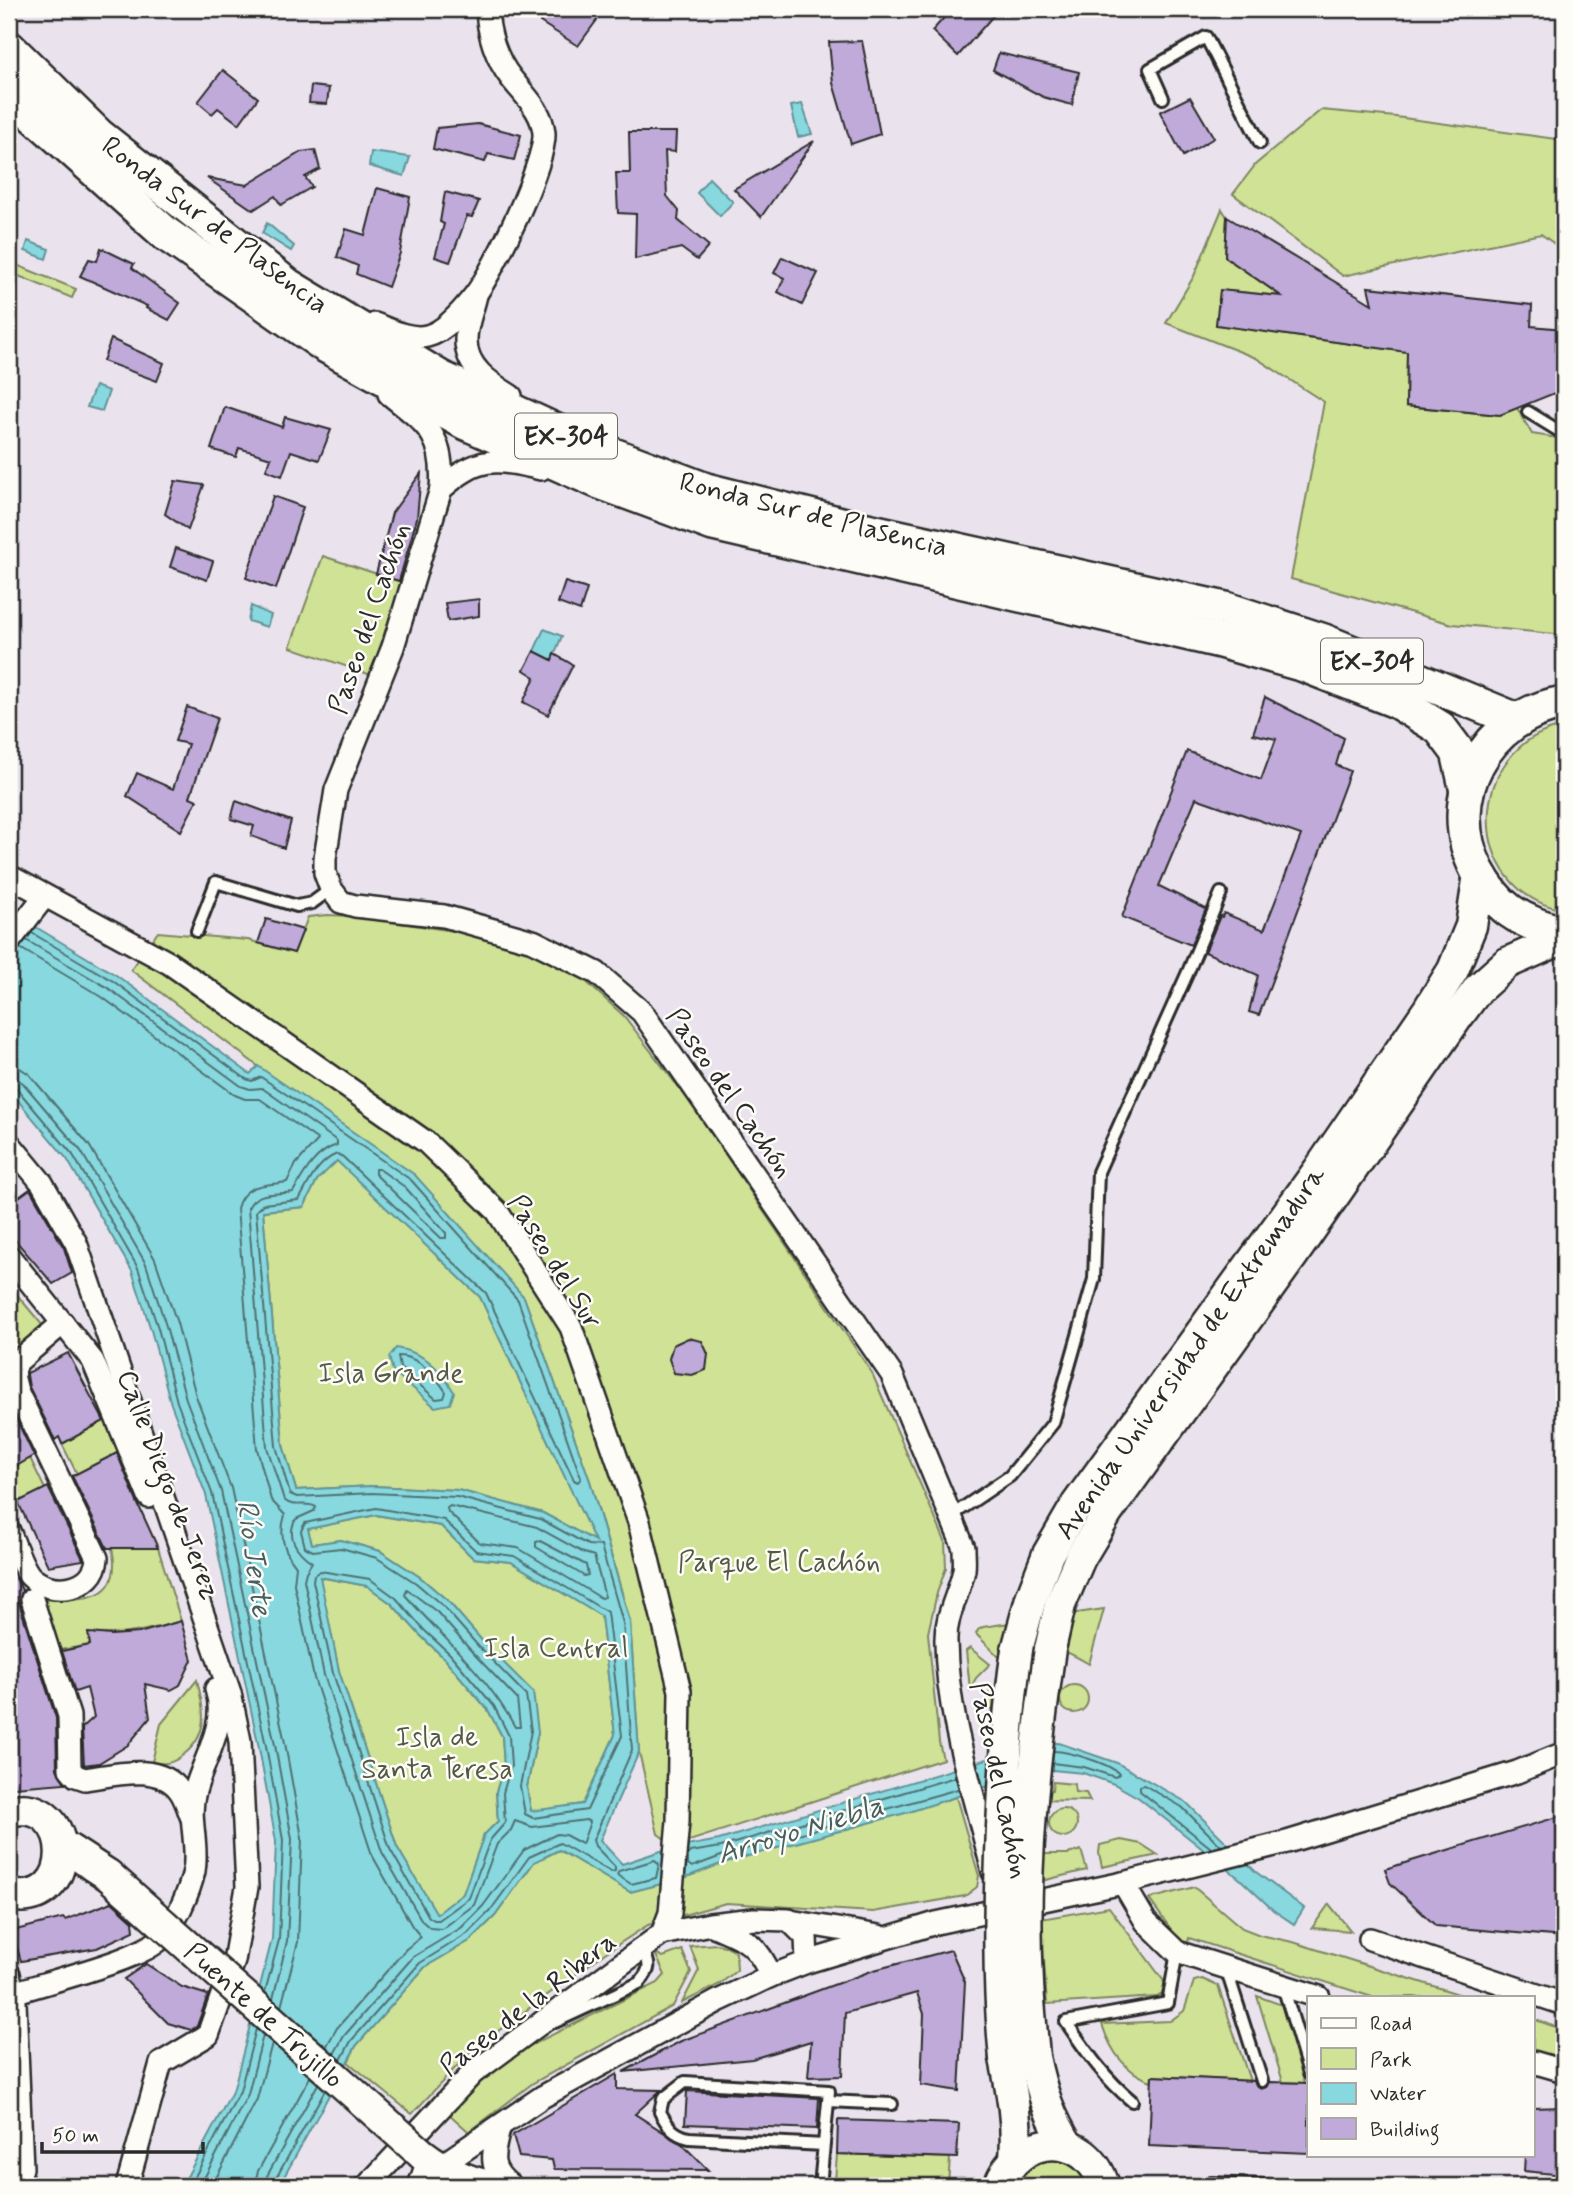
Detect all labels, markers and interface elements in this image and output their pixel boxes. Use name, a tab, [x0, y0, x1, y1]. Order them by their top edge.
street label: Ronda Sur de Plasencia	[93, 128, 336, 324]
road number: EX-304	[515, 414, 617, 458]
street label: Ronda Sur de Plasencia	[675, 464, 951, 567]
street label: Paseo del Cachón	[320, 518, 420, 719]
road number: EX-304	[1321, 638, 1423, 684]
street label: Paseo del Cachón	[656, 1001, 801, 1186]
street label: Avenida Universidad de Extremadura	[1047, 1159, 1335, 1548]
street label: Paseo del Sur	[498, 1188, 610, 1337]
park label: Isla Grande	[318, 1356, 464, 1393]
street label: Calle Diego de Jerez	[104, 1365, 228, 1606]
water label: Río Jerte	[226, 1497, 281, 1620]
park label: Parque El Cachón	[678, 1545, 880, 1582]
park label: Isla Central	[484, 1631, 628, 1668]
street label: Paseo del Cachón	[960, 1679, 1037, 1882]
park label: Isla de Santa Teresa	[361, 1720, 513, 1789]
water label: Arroyo Niebla	[712, 1787, 888, 1874]
street label: Paseo de la Ribera	[432, 1924, 625, 2086]
street label: Puente de Trujillo	[176, 1934, 351, 2097]
legend	[1307, 1996, 1534, 2156]
text: Road	[1370, 2010, 1412, 2038]
text: Park	[1370, 2046, 1412, 2074]
text: Water	[1370, 2080, 1426, 2108]
scale bar	[42, 2111, 203, 2155]
text: Building	[1370, 2116, 1440, 2146]
text: 50 m	[52, 2122, 99, 2150]

